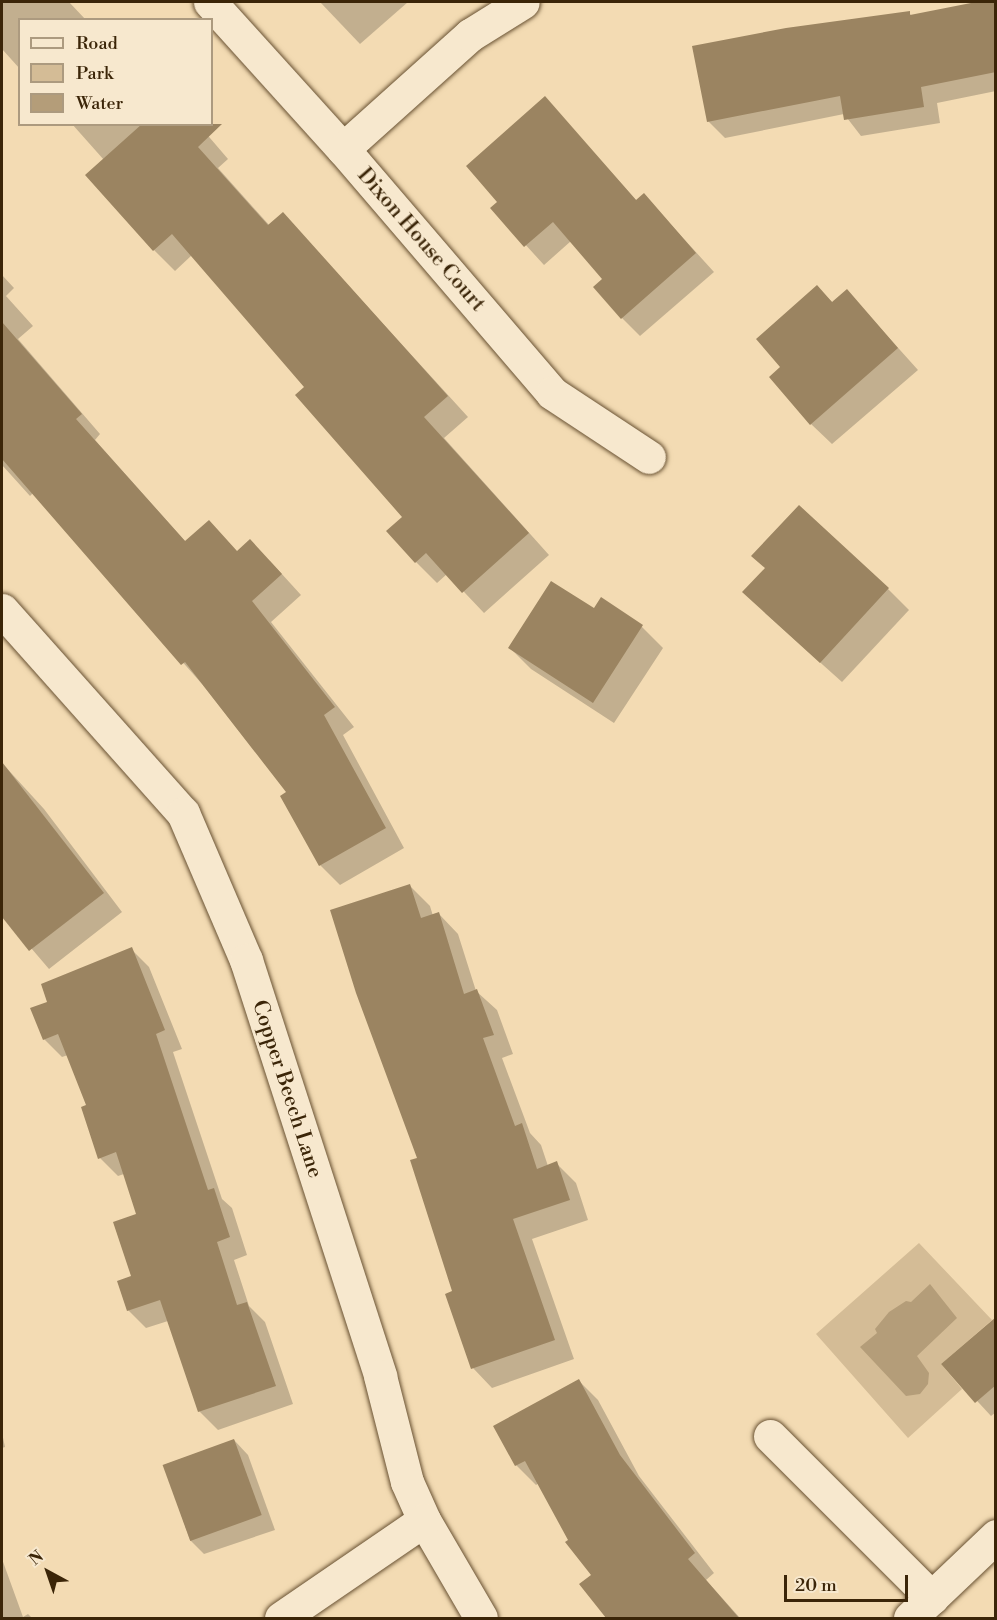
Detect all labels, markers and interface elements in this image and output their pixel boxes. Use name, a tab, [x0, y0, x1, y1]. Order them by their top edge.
legend	[18, 18, 213, 126]
text: Road	[76, 32, 118, 55]
text: Park	[76, 62, 113, 85]
text: Water	[76, 92, 123, 115]
street label: Dixon House Court	[352, 163, 490, 317]
street label: Copper Beech Lane	[246, 997, 328, 1181]
north arrow	[18, 1542, 78, 1602]
text: N	[25, 1546, 48, 1570]
scale bar	[787, 1563, 912, 1601]
text: 20 m	[795, 1574, 837, 1597]

